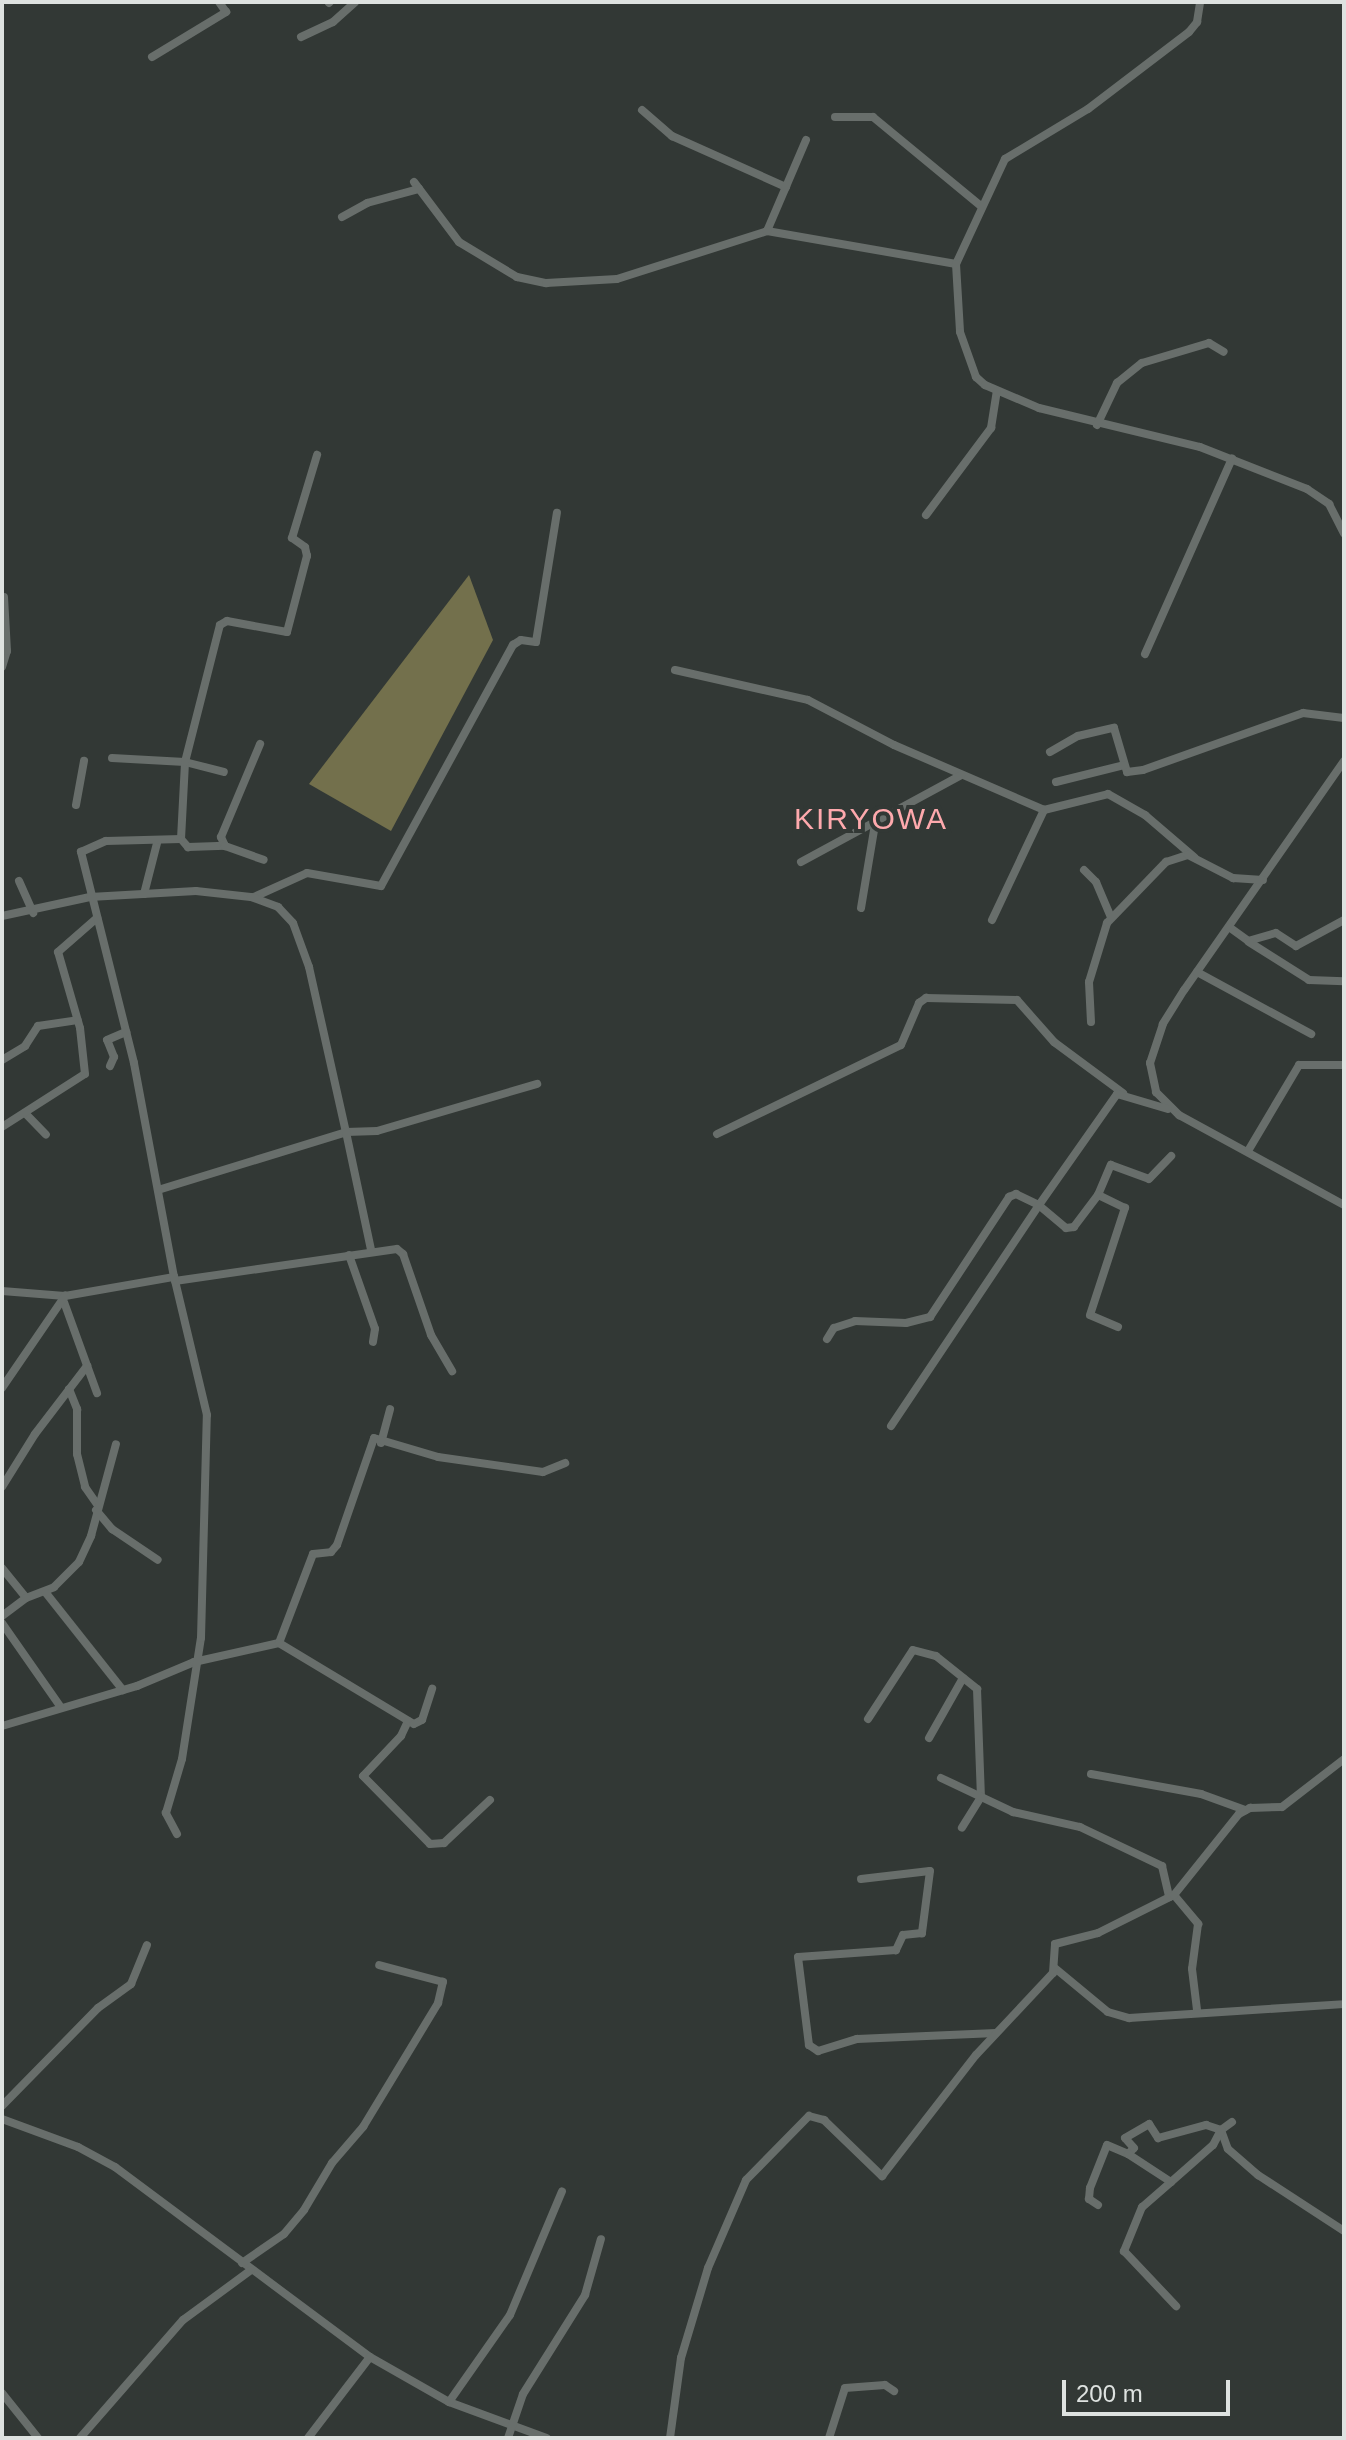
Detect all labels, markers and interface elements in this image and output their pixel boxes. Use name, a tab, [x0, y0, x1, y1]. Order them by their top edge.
district label: KIRYOWA	[794, 801, 948, 837]
scale bar	[1066, 2364, 1234, 2414]
text: 200 m	[1076, 2380, 1143, 2407]

